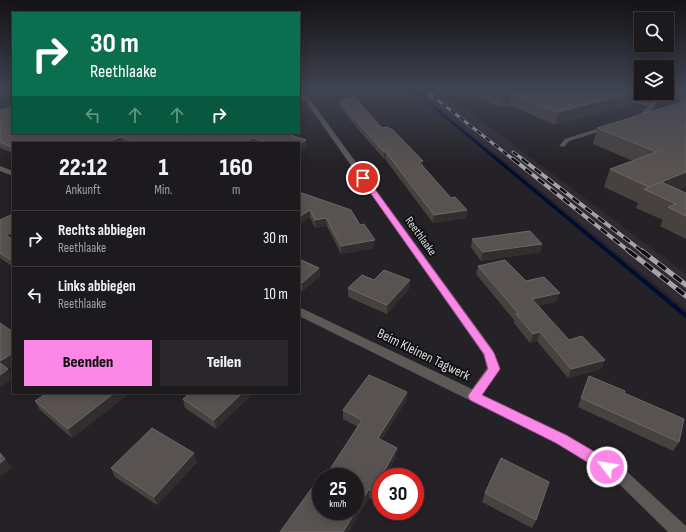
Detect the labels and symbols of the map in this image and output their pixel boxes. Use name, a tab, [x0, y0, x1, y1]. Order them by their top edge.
pin	[346, 161, 380, 195]
street label: Reethlaake	[401, 214, 440, 259]
street label: Beim Kleinen Tagwerk	[375, 325, 474, 385]
position arrow	[586, 446, 628, 488]
speed limit sign: 30	[372, 468, 424, 520]

